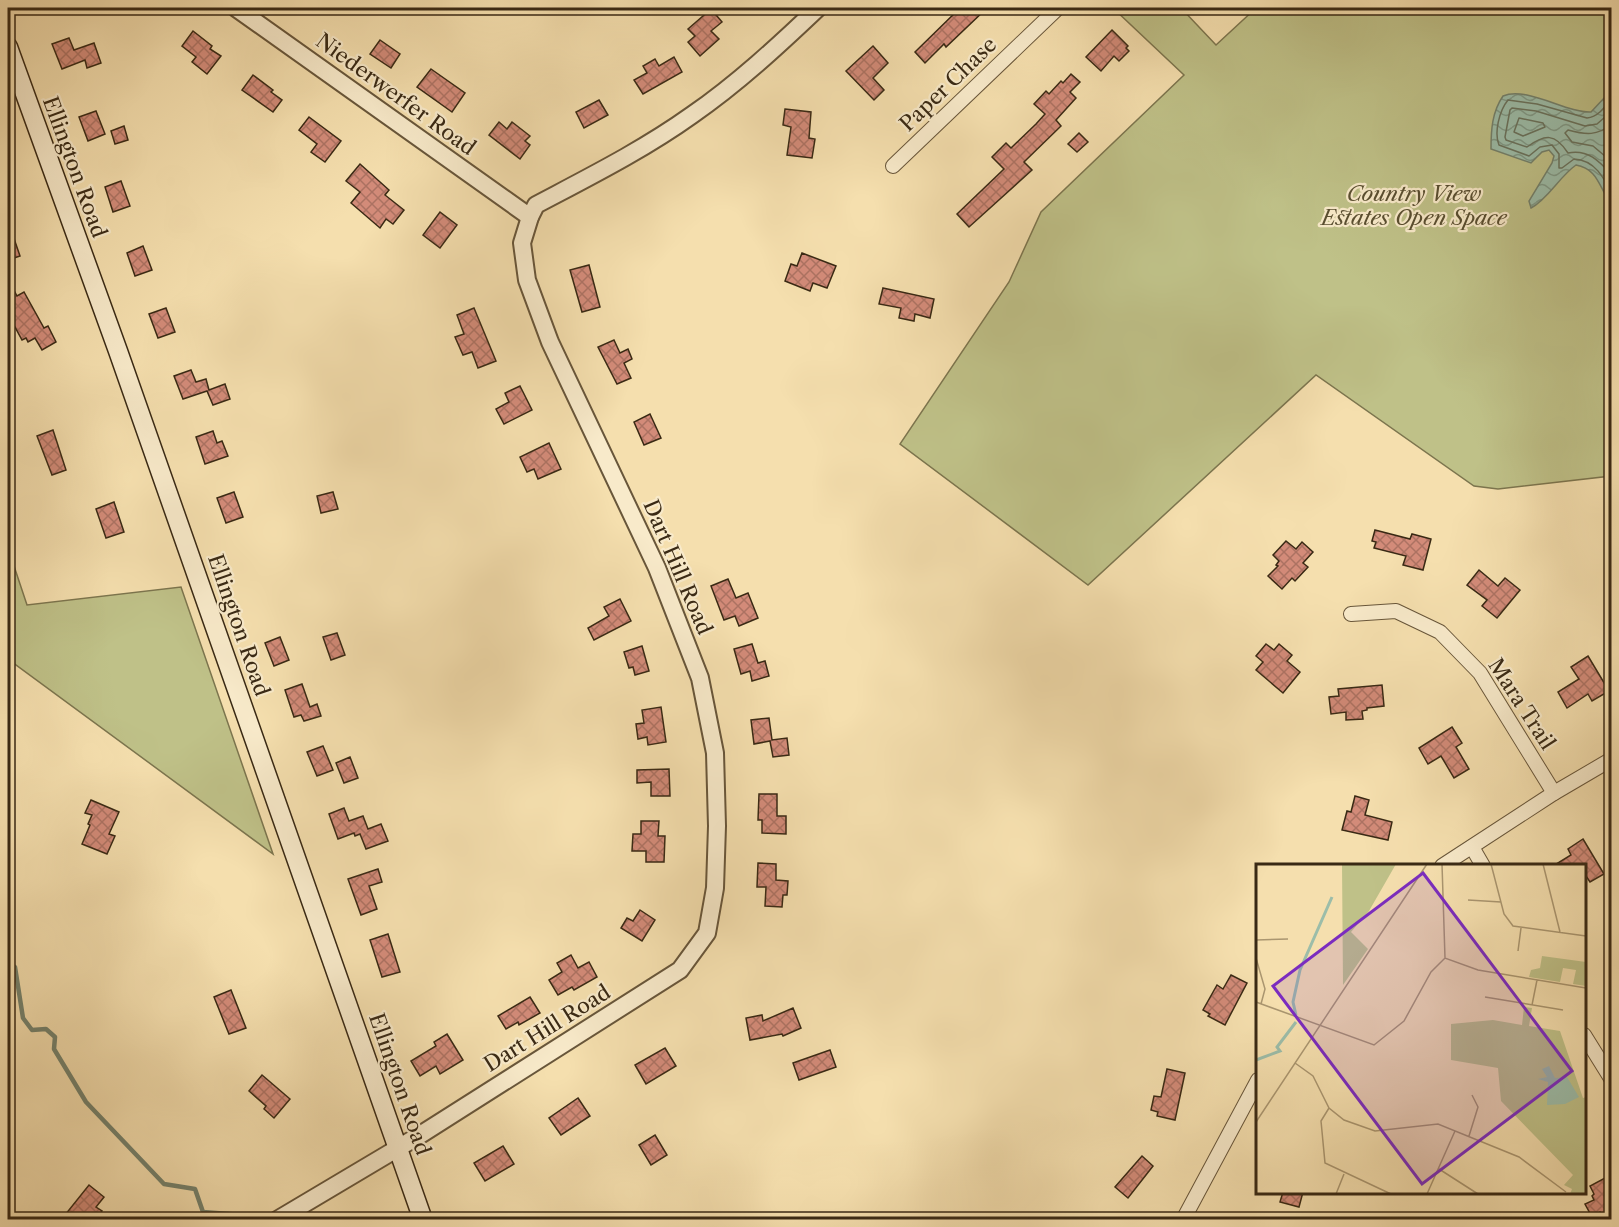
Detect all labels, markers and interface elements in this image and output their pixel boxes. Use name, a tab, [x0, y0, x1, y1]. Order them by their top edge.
street label: Niederwerfer Road	[311, 28, 481, 160]
street label: Paper Chase	[894, 32, 1002, 136]
street label: Ellington Road	[38, 93, 112, 241]
park label: Country View Estates Open Space	[1319, 181, 1508, 230]
street label: Dart Hill Road	[638, 496, 718, 639]
street label: Ellington Road	[203, 551, 275, 699]
street label: Mara Trail	[1483, 654, 1561, 754]
inset map	[1256, 864, 1586, 1194]
street label: Dart Hill Road	[479, 979, 615, 1077]
street label: Ellington Road	[364, 1010, 436, 1158]

